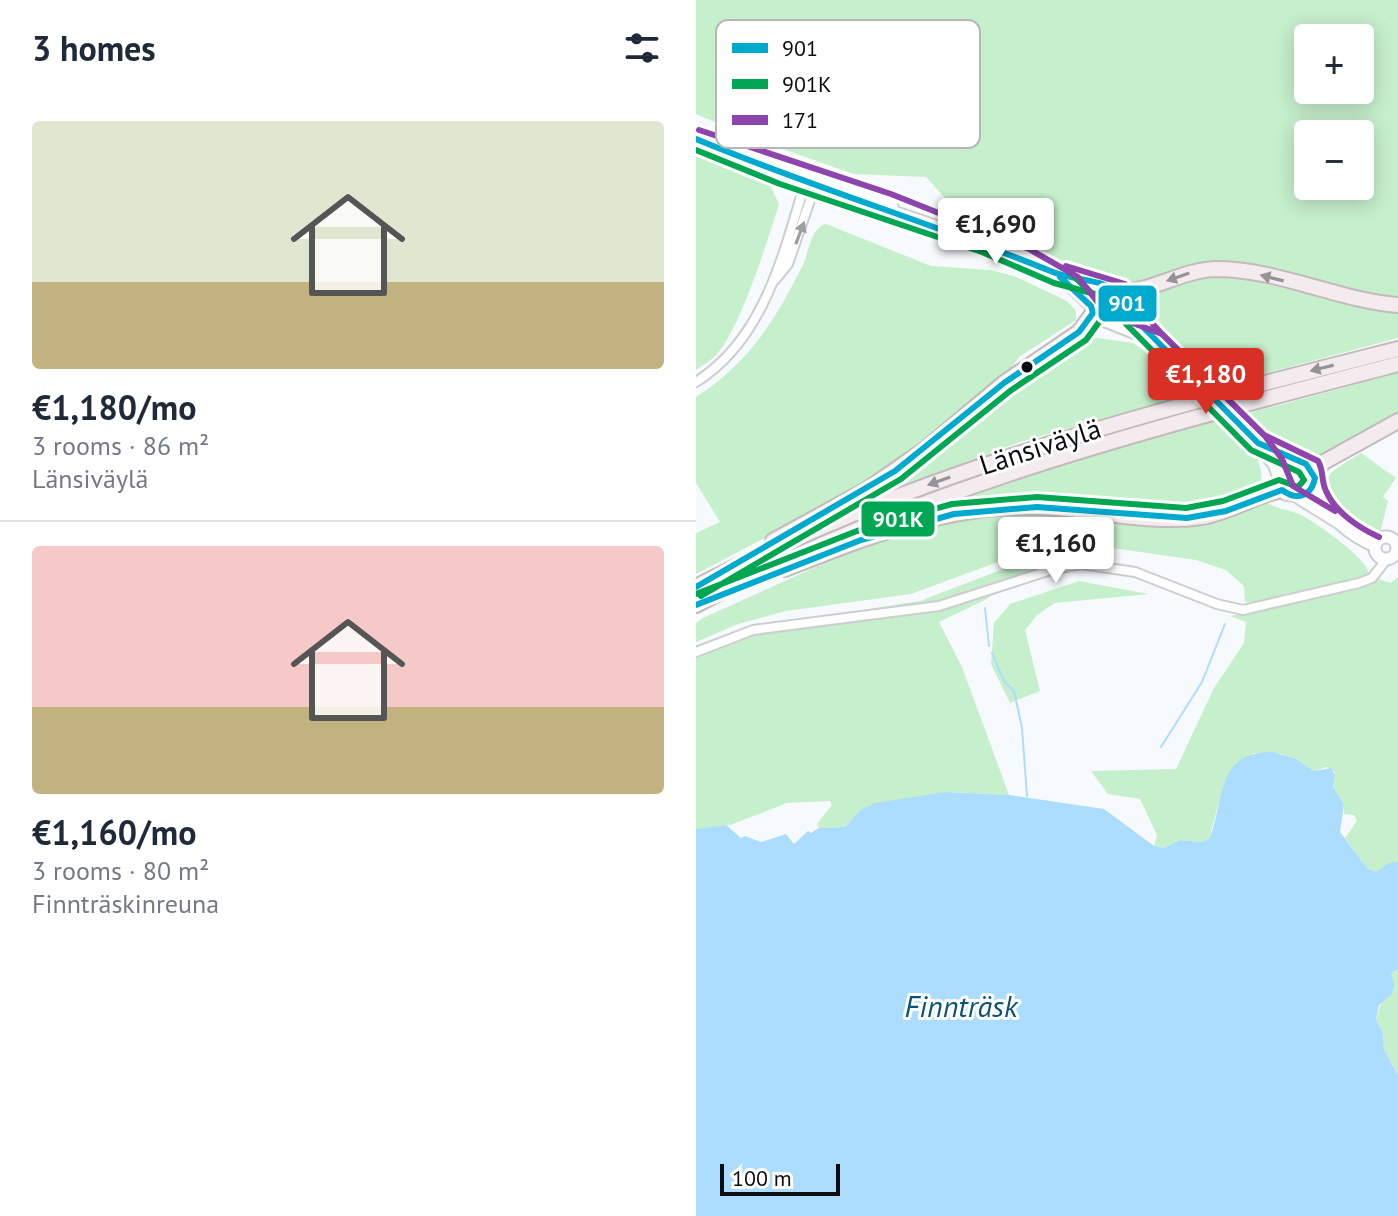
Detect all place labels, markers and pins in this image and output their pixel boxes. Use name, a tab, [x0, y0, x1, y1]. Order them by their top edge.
pin: €1,690	[931, 198, 1061, 266]
pin: €1,180	[1141, 348, 1271, 416]
unlabelled marker	[1019, 359, 1035, 375]
pin: €1,160	[991, 517, 1121, 585]

